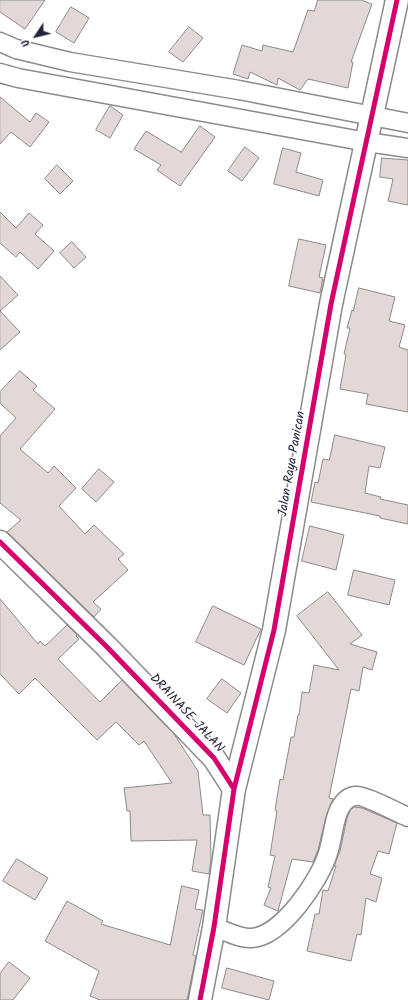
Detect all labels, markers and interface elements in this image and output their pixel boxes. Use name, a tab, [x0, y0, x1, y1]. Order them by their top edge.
north arrow	[16, 16, 56, 56]
text: U	[17, 35, 35, 51]
street label: Jalan Raya Panican	[276, 410, 310, 518]
street label: DRAINASE JALAN	[145, 671, 227, 757]

